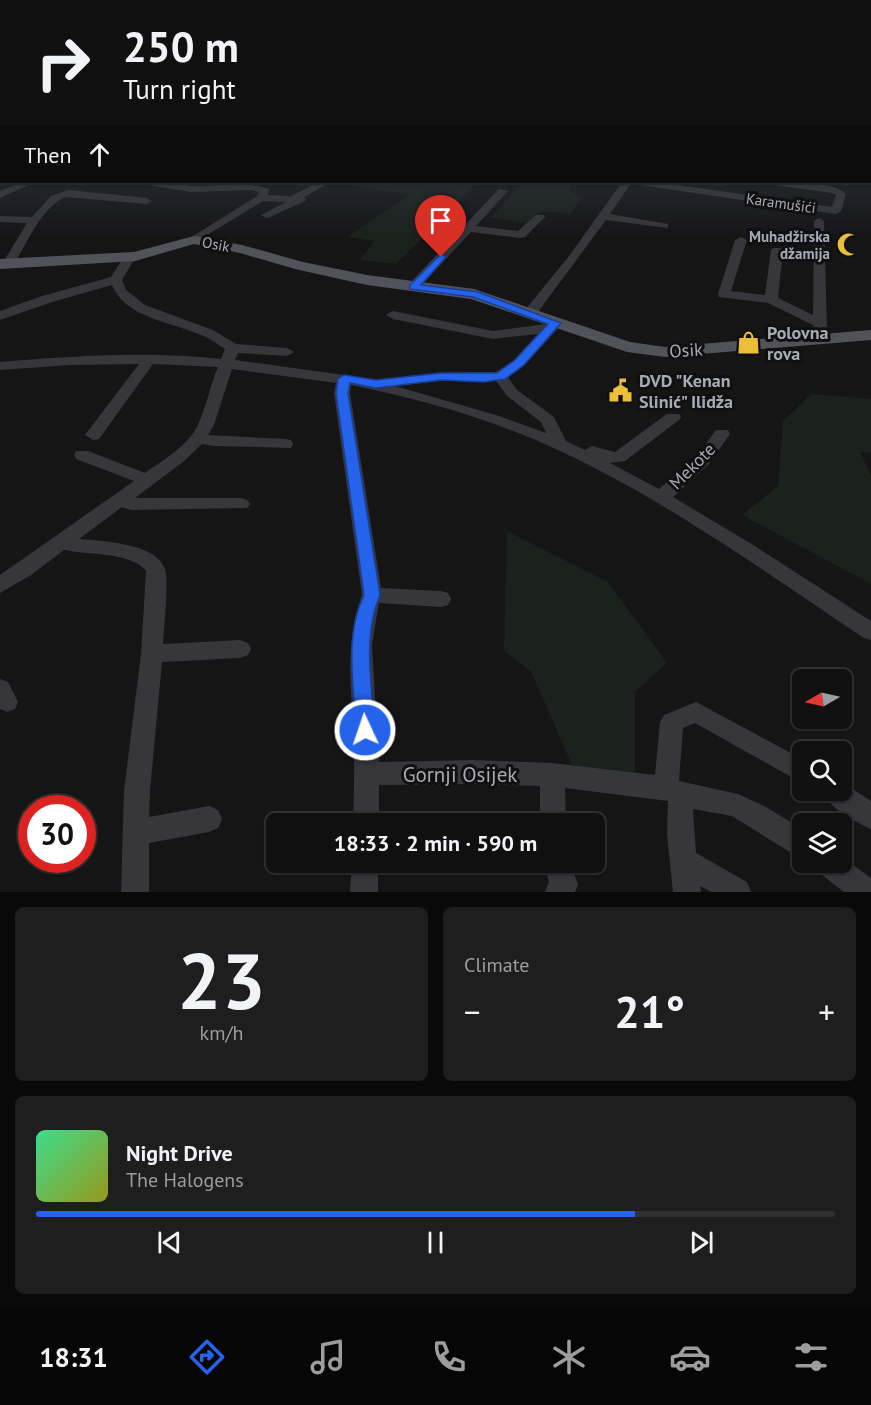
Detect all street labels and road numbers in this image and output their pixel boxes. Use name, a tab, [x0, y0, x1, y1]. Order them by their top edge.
street label: Karamušići	[745, 189, 817, 217]
street label: Osik	[201, 232, 232, 256]
street label: Osik	[669, 337, 704, 363]
street label: Mekote	[664, 438, 720, 494]
street label: Gornji Osijek	[403, 761, 517, 788]

